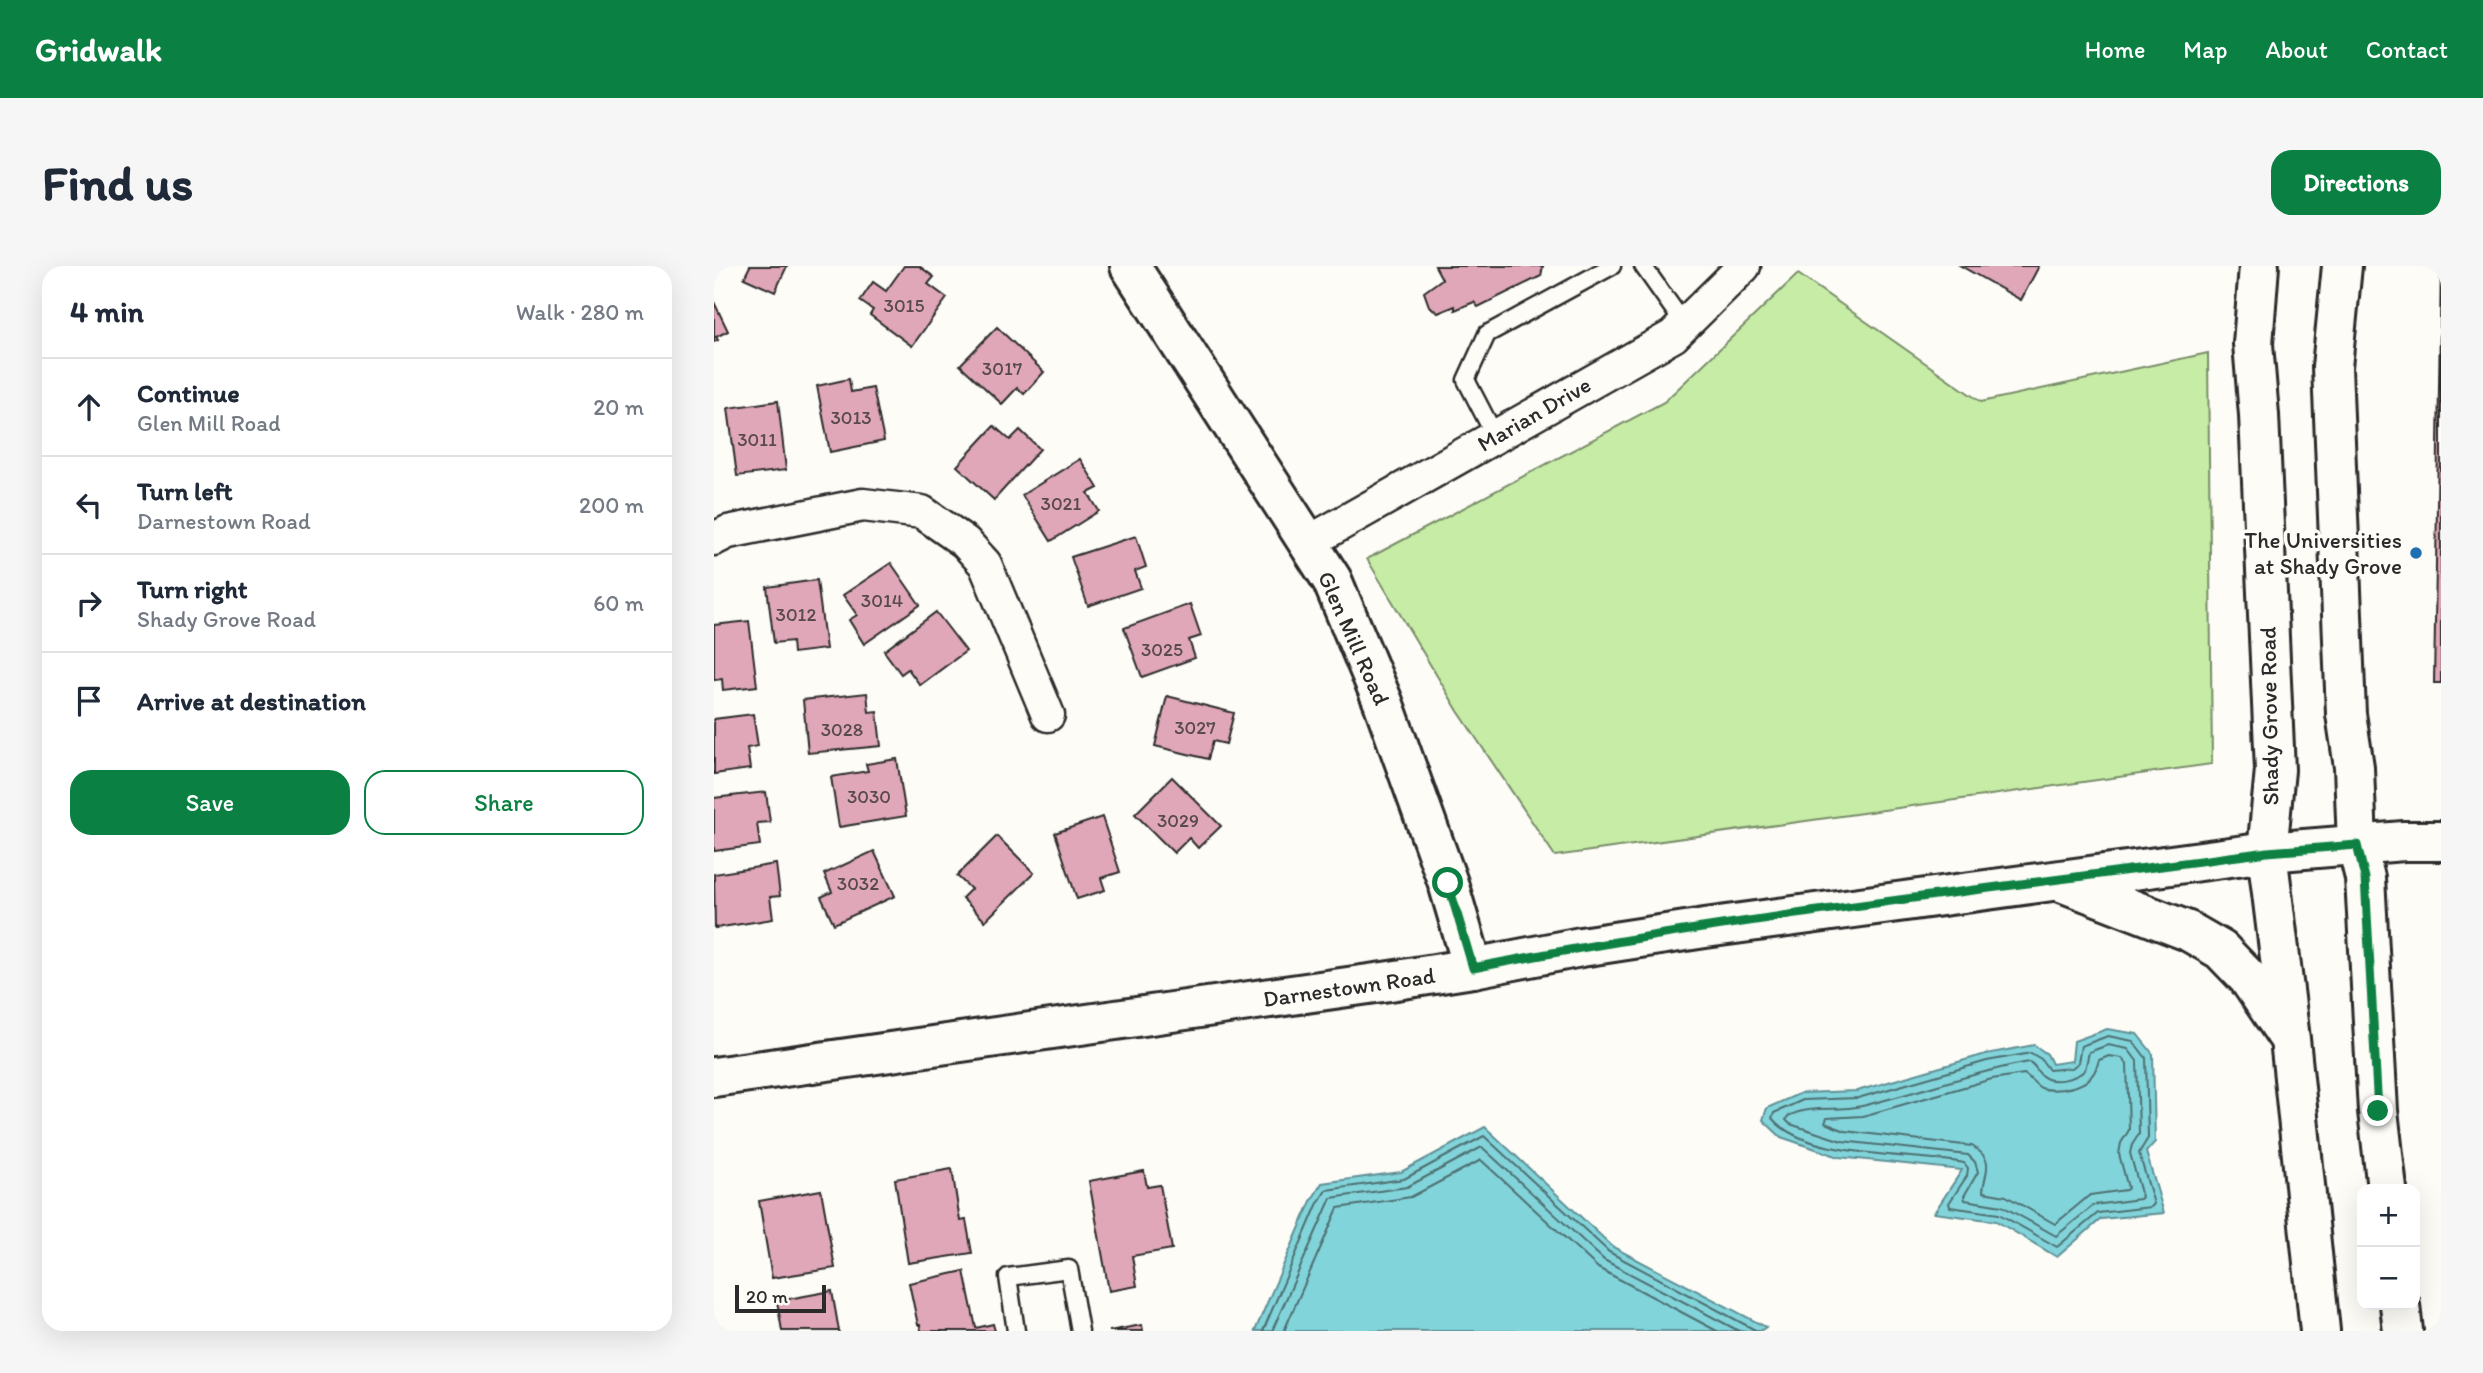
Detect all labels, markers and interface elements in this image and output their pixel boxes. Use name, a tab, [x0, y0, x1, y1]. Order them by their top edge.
text: Gridwalk	[35, 30, 162, 69]
text: Home	[2085, 35, 2145, 64]
text: Map	[2183, 35, 2227, 64]
text: About	[2265, 35, 2328, 64]
text: Contact	[2366, 35, 2448, 64]
button: Directions	[2271, 150, 2441, 215]
text: Find us	[42, 153, 193, 212]
text: 4 min	[70, 293, 144, 330]
house number: 3015	[884, 294, 924, 317]
text: Walk · 280 m	[516, 298, 644, 326]
house number: 3017	[982, 357, 1022, 380]
street label: Marian Drive	[1472, 370, 1596, 458]
text: Continue	[137, 377, 240, 409]
icon: ahead	[70, 388, 108, 426]
text: 20 m	[593, 393, 644, 421]
house number: 3013	[830, 406, 872, 429]
text: Glen Mill Road	[137, 409, 281, 437]
house number: 3011	[737, 428, 777, 451]
text: Turn left	[137, 475, 233, 507]
icon: left	[70, 486, 108, 524]
text: 200 m	[579, 491, 644, 519]
house number: 3021	[1041, 492, 1082, 515]
text: Darnestown Road	[137, 507, 311, 535]
place label: The Universities at Shady Grove	[2244, 526, 2402, 580]
marker: The Universities at Shady Grove	[2408, 545, 2424, 561]
street label: Glen Mill Road	[1312, 567, 1396, 709]
text: Turn right	[137, 573, 248, 605]
icon: right	[70, 584, 108, 622]
text: 60 m	[593, 589, 644, 617]
house number: 3014	[861, 589, 903, 612]
house number: 3012	[776, 603, 816, 626]
text: Shady Grove Road	[137, 605, 316, 633]
street label: Shady Grove Road	[2253, 626, 2285, 806]
house number: 3025	[1141, 638, 1183, 661]
icon: arrive	[70, 682, 108, 720]
text: Arrive at destination	[137, 685, 366, 717]
house number: 3027	[1174, 716, 1216, 739]
house number: 3028	[821, 718, 863, 741]
button: Save	[70, 770, 350, 835]
button: Share	[364, 770, 644, 835]
house number: 3030	[847, 785, 891, 808]
house number: 3029	[1157, 809, 1199, 832]
route start	[1432, 867, 1463, 898]
house number: 3032	[837, 872, 879, 895]
street label: Darnestown Road	[1261, 961, 1437, 1013]
route end	[2362, 1095, 2393, 1126]
map controls	[2357, 1184, 2420, 1310]
button: +	[2357, 1184, 2420, 1247]
button: −	[2357, 1247, 2420, 1310]
scale bar	[735, 1282, 826, 1314]
text: 20 m	[746, 1285, 788, 1308]

